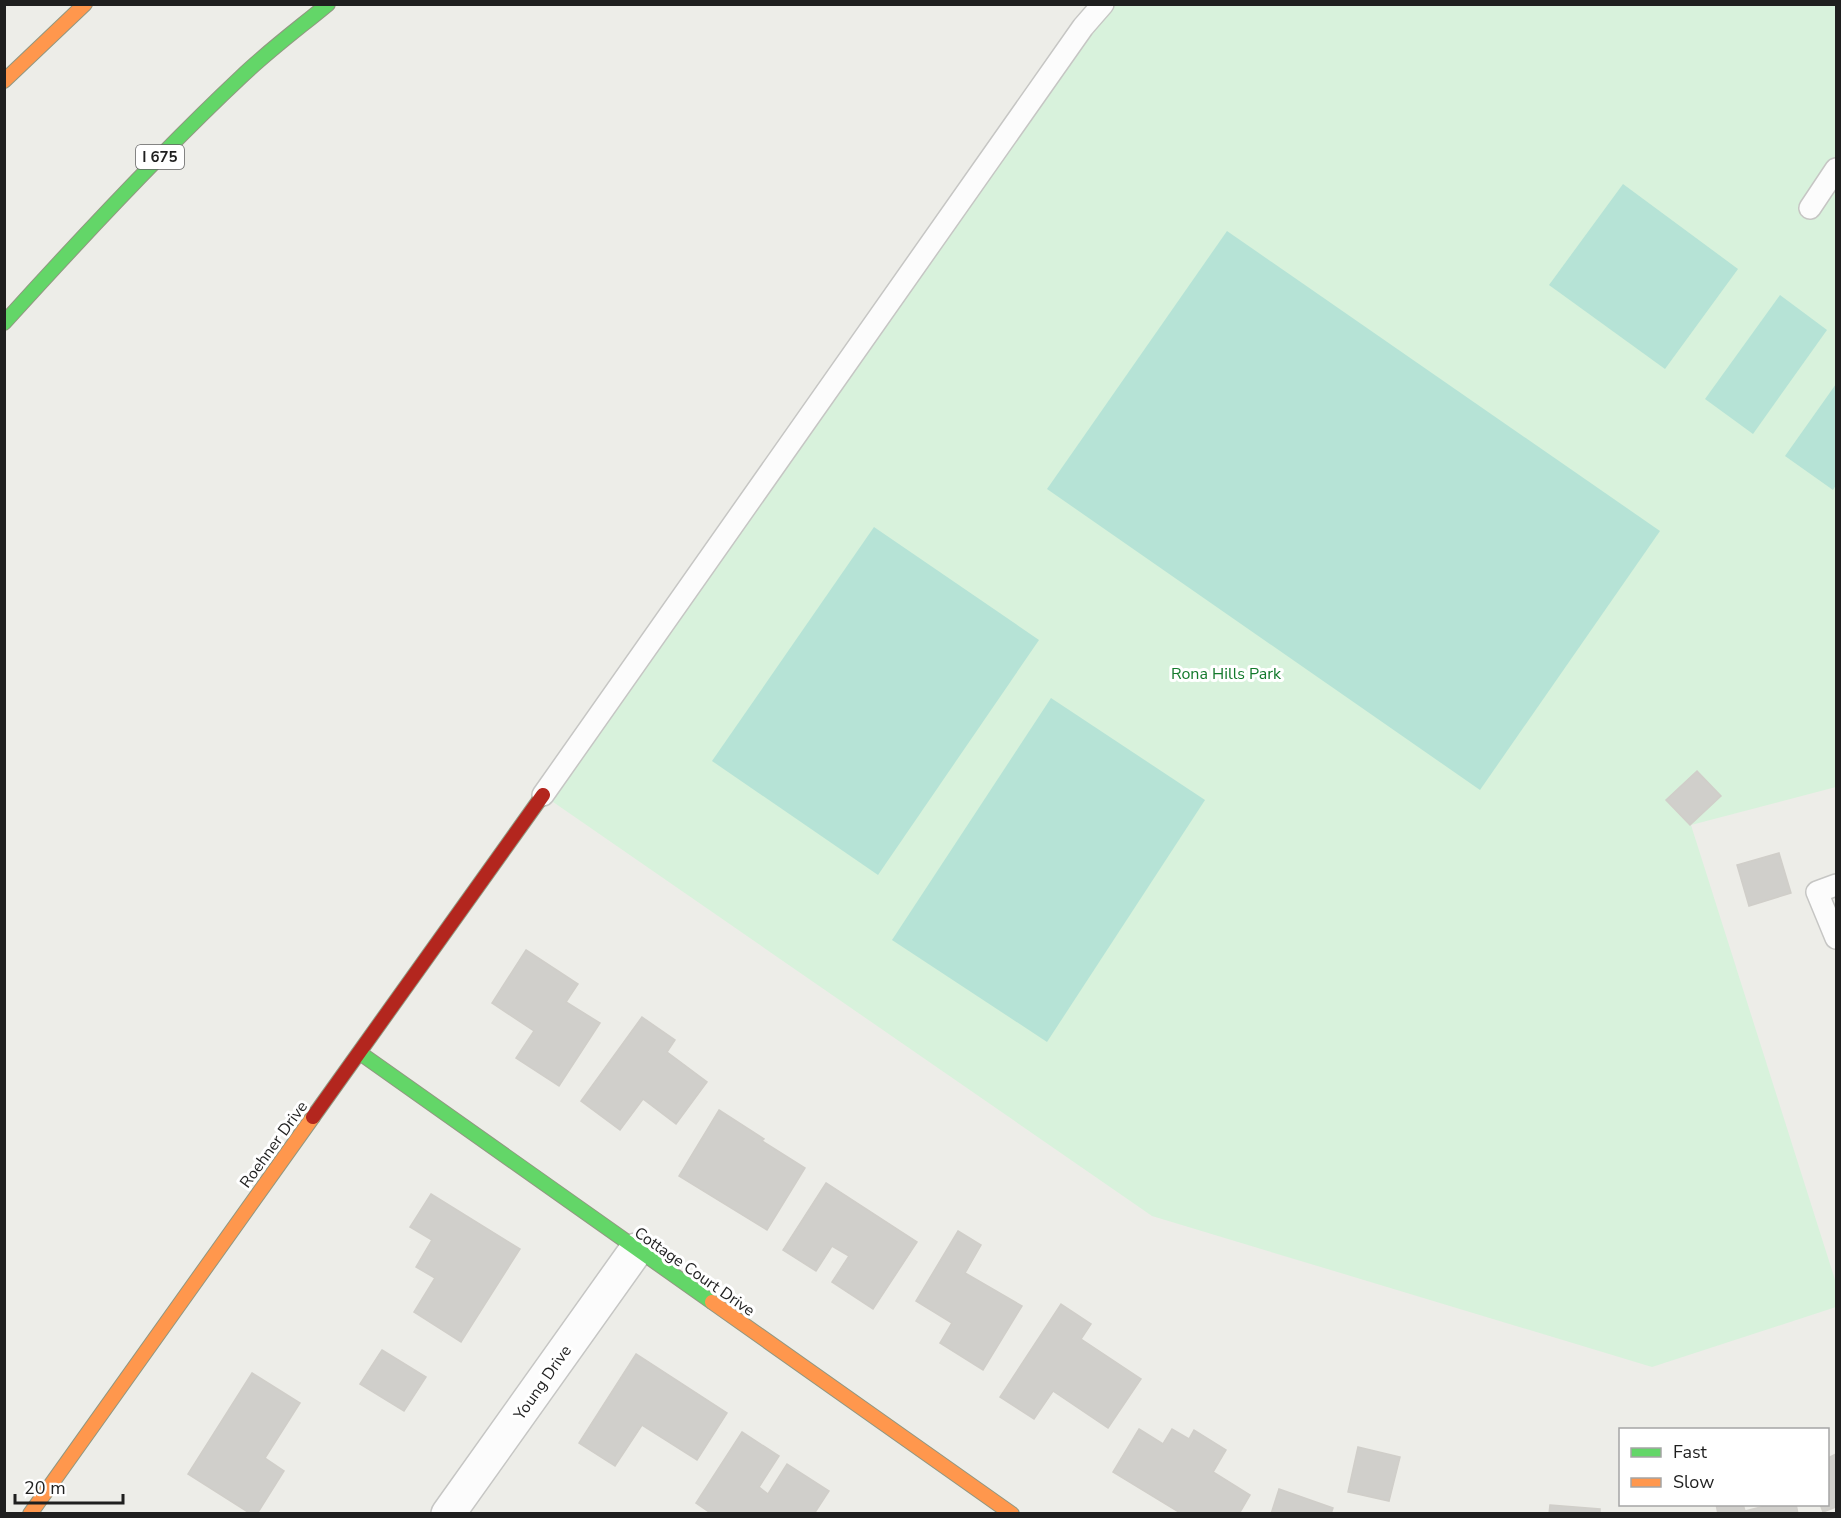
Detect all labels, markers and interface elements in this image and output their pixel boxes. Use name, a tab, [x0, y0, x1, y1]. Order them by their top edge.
road number: I 675	[136, 145, 184, 169]
park label: Rona Hills Park	[1171, 663, 1282, 685]
street label: Roehner Drive	[235, 1097, 313, 1192]
street label: Cottage Court Drive	[630, 1222, 759, 1322]
street label: Young Drive	[508, 1341, 577, 1425]
legend	[1619, 1428, 1829, 1506]
text: Fast	[1673, 1440, 1708, 1464]
scale bar	[15, 1467, 123, 1505]
text: Slow	[1673, 1470, 1714, 1494]
text: 20 m	[24, 1476, 66, 1500]

